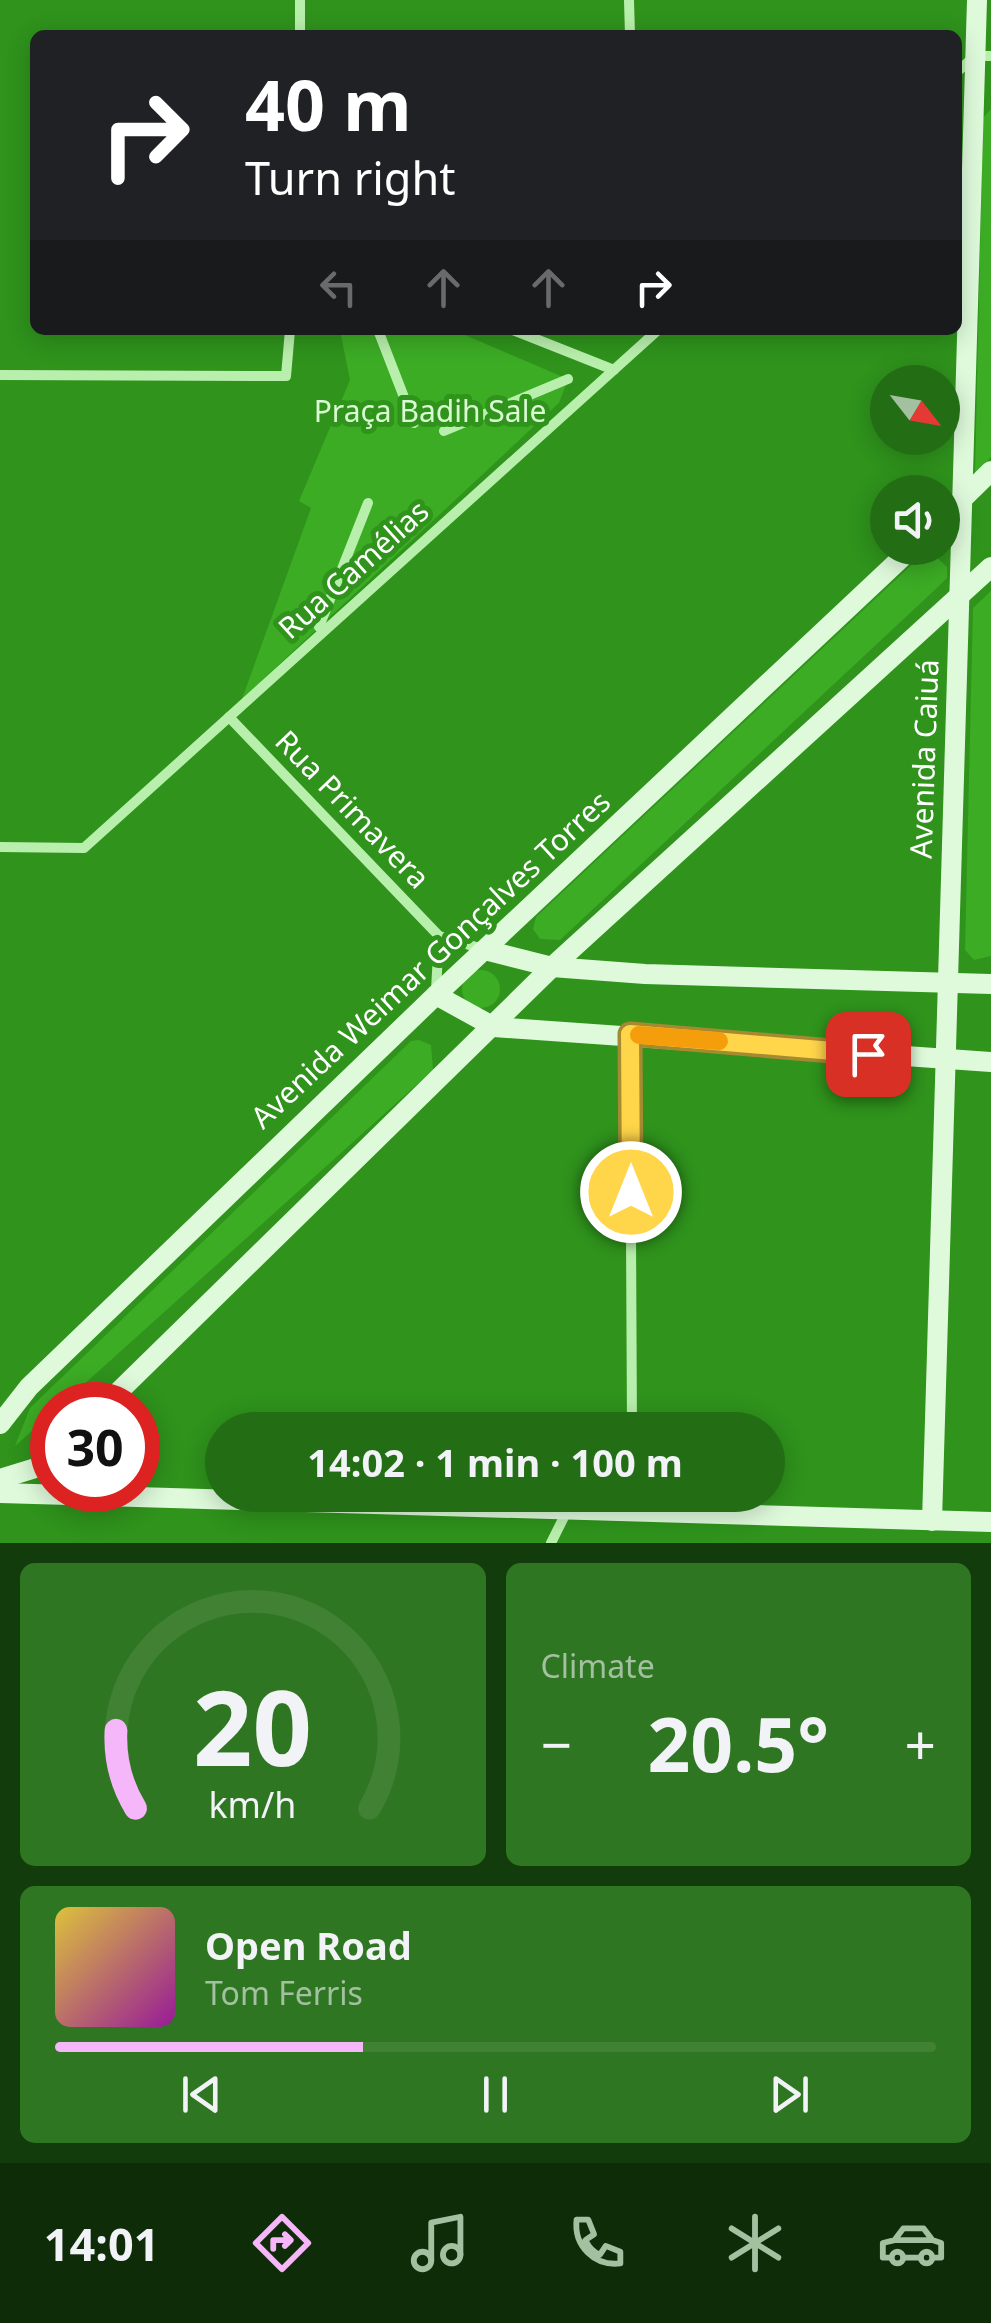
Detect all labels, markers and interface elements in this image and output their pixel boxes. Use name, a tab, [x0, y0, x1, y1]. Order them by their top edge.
text: 40 m	[245, 56, 412, 152]
icon: right	[80, 70, 210, 200]
text: Turn right	[245, 147, 456, 208]
icon: left	[311, 260, 366, 315]
icon: ahead	[416, 260, 471, 315]
icon: ahead	[521, 260, 576, 315]
icon: right	[626, 260, 681, 315]
north arrow	[870, 365, 960, 455]
map controls	[870, 365, 960, 565]
park label: Praça Badih Sale	[314, 390, 546, 431]
button: sound	[870, 475, 960, 565]
street label: Rua Camélias	[269, 490, 437, 647]
street label: Avenida Caiuá	[900, 658, 947, 859]
street label: Rua Primavera	[267, 721, 439, 897]
street label: Avenida Weimar Gonçalves Torres	[241, 781, 619, 1137]
pin	[826, 1012, 911, 1097]
icon: arrive	[841, 1027, 896, 1082]
position arrow	[579, 1140, 683, 1244]
speed limit sign: 30	[30, 1382, 160, 1512]
text: 14:02 · 1 min · 100 m	[307, 1436, 683, 1488]
text: Climate	[541, 1644, 655, 1687]
text: 20	[193, 1655, 312, 1796]
text: 20.5°	[647, 1692, 829, 1794]
text: −	[541, 1706, 572, 1781]
text: +	[905, 1706, 936, 1781]
text: km/h	[209, 1780, 297, 1828]
text: Open Road	[205, 1919, 412, 1971]
text: Tom Ferris	[205, 1971, 363, 2014]
icon: previous	[174, 2067, 229, 2122]
icon: pause	[468, 2067, 523, 2122]
icon: next	[762, 2067, 817, 2122]
icon: directions	[247, 2208, 317, 2278]
icon: music	[405, 2208, 475, 2278]
icon: phone	[562, 2208, 632, 2278]
icon: climate	[720, 2208, 790, 2278]
icon: car	[877, 2208, 947, 2278]
text: 14:01	[44, 2213, 159, 2274]

